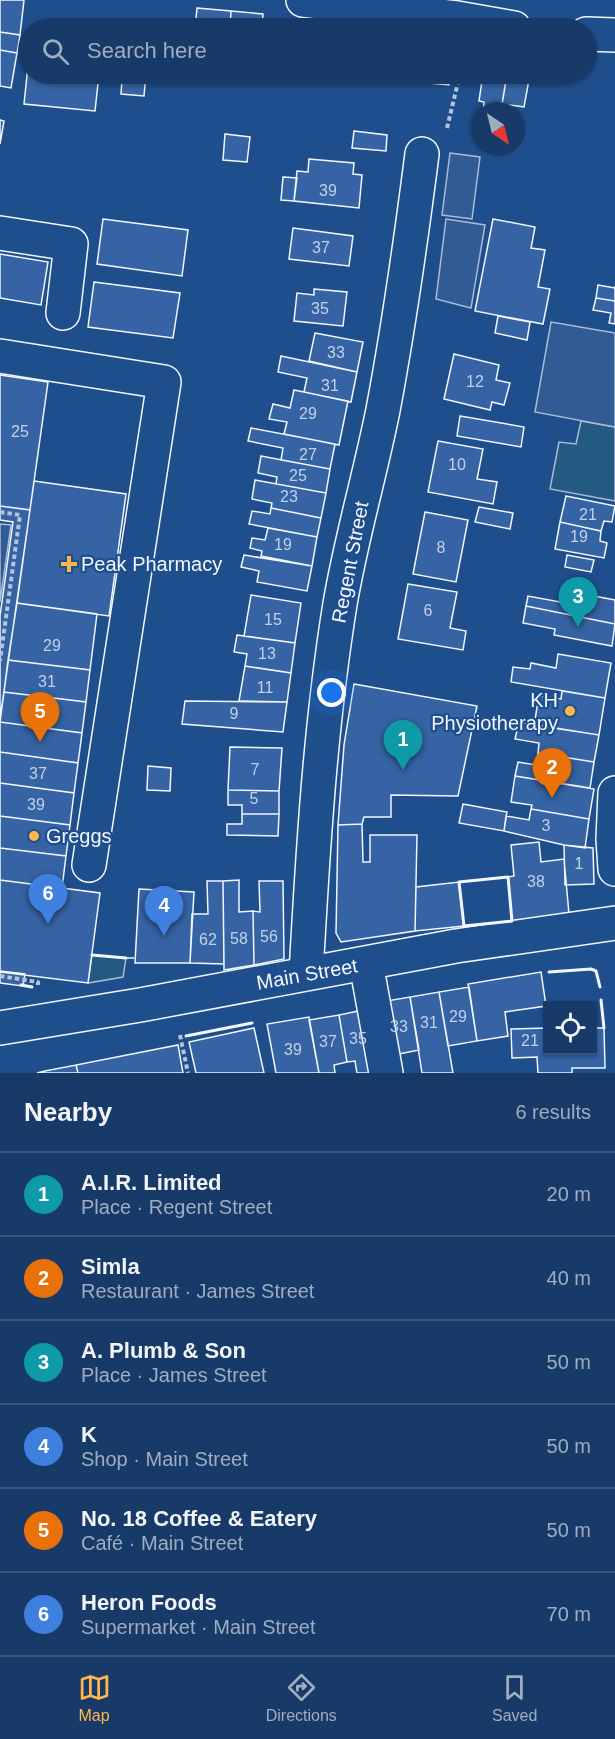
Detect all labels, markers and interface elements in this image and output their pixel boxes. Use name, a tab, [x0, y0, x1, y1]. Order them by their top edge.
search box	[18, 18, 597, 84]
icon: search	[39, 35, 72, 68]
text: Search here	[87, 38, 207, 63]
north arrow	[471, 102, 525, 156]
house number: 39	[319, 182, 337, 199]
house number: 37	[312, 239, 330, 256]
house number: 35	[311, 300, 329, 317]
house number: 33	[327, 344, 345, 361]
house number: 12	[466, 373, 484, 390]
house number: 31	[321, 377, 339, 394]
house number: 29	[299, 405, 317, 422]
house number: 25	[11, 423, 29, 440]
house number: 27	[299, 446, 317, 463]
house number: 10	[448, 456, 466, 473]
house number: 25	[289, 467, 307, 484]
house number: 23	[280, 488, 298, 505]
street label: Regent Street	[327, 499, 373, 625]
house number: 21	[579, 506, 597, 523]
house number: 19	[570, 528, 588, 545]
house number: 19	[274, 536, 292, 553]
house number: 8	[437, 539, 446, 556]
place label: Peak Pharmacy	[81, 553, 222, 575]
marker: Peak Pharmacy	[62, 557, 76, 571]
pin: 3	[558, 578, 598, 627]
house number: 6	[424, 602, 433, 619]
house number: 15	[264, 611, 282, 628]
house number: 29	[43, 637, 61, 654]
house number: 13	[258, 645, 276, 662]
house number: 31	[38, 673, 56, 690]
your location	[317, 678, 346, 707]
house number: 11	[257, 679, 273, 696]
place label: KH Physiotherapy	[431, 689, 558, 734]
pin: 5	[20, 692, 60, 742]
marker: KH Physiotherapy	[563, 704, 577, 718]
house number: 9	[230, 705, 239, 722]
pin: 1	[384, 720, 422, 770]
pin: 2	[532, 748, 572, 798]
house number: 7	[251, 761, 260, 778]
house number: 37	[29, 765, 47, 782]
house number: 5	[250, 790, 259, 807]
house number: 39	[27, 796, 45, 813]
house number: 3	[542, 817, 551, 834]
place label: Greggs	[46, 825, 112, 847]
marker: Greggs	[27, 829, 41, 843]
house number: 1	[575, 855, 584, 872]
house number: 38	[527, 873, 545, 890]
pin: 6	[28, 874, 68, 924]
pin: 4	[144, 886, 184, 936]
house number: 56	[260, 928, 278, 945]
house number: 58	[230, 930, 248, 947]
house number: 62	[199, 931, 217, 948]
street label: Main Street	[255, 954, 360, 994]
map controls	[543, 1001, 597, 1055]
button: locate	[543, 1001, 597, 1055]
house number: 29	[449, 1008, 467, 1025]
house number: 31	[420, 1014, 438, 1031]
house number: 33	[390, 1018, 408, 1035]
house number: 35	[349, 1030, 367, 1047]
house number: 21	[521, 1032, 539, 1049]
house number: 37	[319, 1033, 337, 1050]
house number: 39	[284, 1041, 302, 1058]
text: Nearby	[24, 1097, 112, 1127]
text: 6 results	[515, 1101, 591, 1123]
text: A.I.R. Limited	[81, 1170, 222, 1195]
text: 1	[38, 1183, 49, 1205]
text: 20 m	[547, 1183, 591, 1205]
text: Place · Regent Street	[81, 1196, 272, 1218]
text: Simla	[81, 1254, 140, 1279]
text: 2	[38, 1267, 49, 1289]
text: 40 m	[547, 1267, 591, 1289]
text: Restaurant · James Street	[81, 1280, 314, 1302]
text: A. Plumb & Son	[81, 1338, 246, 1363]
text: 3	[38, 1351, 49, 1373]
text: 50 m	[547, 1351, 591, 1373]
text: Place · James Street	[81, 1364, 267, 1386]
text: K	[81, 1422, 97, 1447]
text: 4	[38, 1435, 49, 1457]
text: 50 m	[547, 1435, 591, 1457]
text: Shop · Main Street	[81, 1448, 248, 1470]
text: No. 18 Coffee & Eatery	[81, 1506, 317, 1531]
text: 5	[38, 1519, 49, 1541]
text: 50 m	[547, 1519, 591, 1541]
text: Café · Main Street	[81, 1532, 243, 1554]
text: Heron Foods	[81, 1590, 217, 1615]
text: 6	[38, 1603, 49, 1625]
text: 70 m	[547, 1603, 591, 1625]
text: Supermarket · Main Street	[81, 1616, 316, 1638]
tab: Map	[78, 1671, 111, 1725]
tab: Directions	[266, 1671, 337, 1725]
tab: Saved	[492, 1671, 537, 1725]

